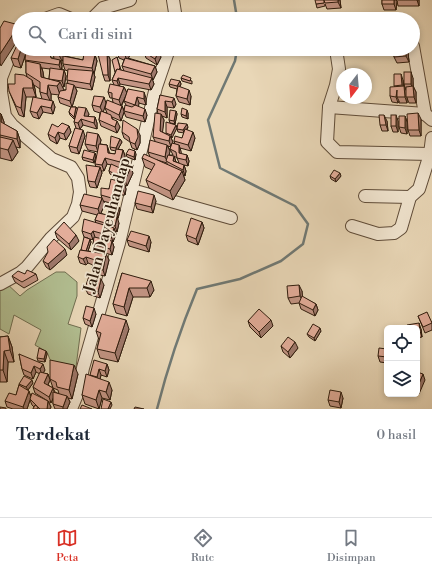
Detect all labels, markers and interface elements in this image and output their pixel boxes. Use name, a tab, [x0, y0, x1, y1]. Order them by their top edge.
search box	[12, 12, 420, 56]
icon: search	[26, 23, 48, 45]
text: Cari di sini	[58, 25, 133, 44]
north arrow	[336, 68, 372, 104]
street label: Jalan Dayeuhandap	[79, 155, 135, 296]
map controls	[384, 325, 420, 397]
button: locate	[384, 325, 420, 361]
button: layers	[384, 361, 420, 397]
text: Terdekat	[16, 424, 90, 446]
text: 0 hasil	[377, 427, 416, 443]
tab: Peta	[56, 527, 78, 565]
tab: Rute	[191, 527, 214, 565]
tab: Disimpan	[327, 527, 376, 565]

